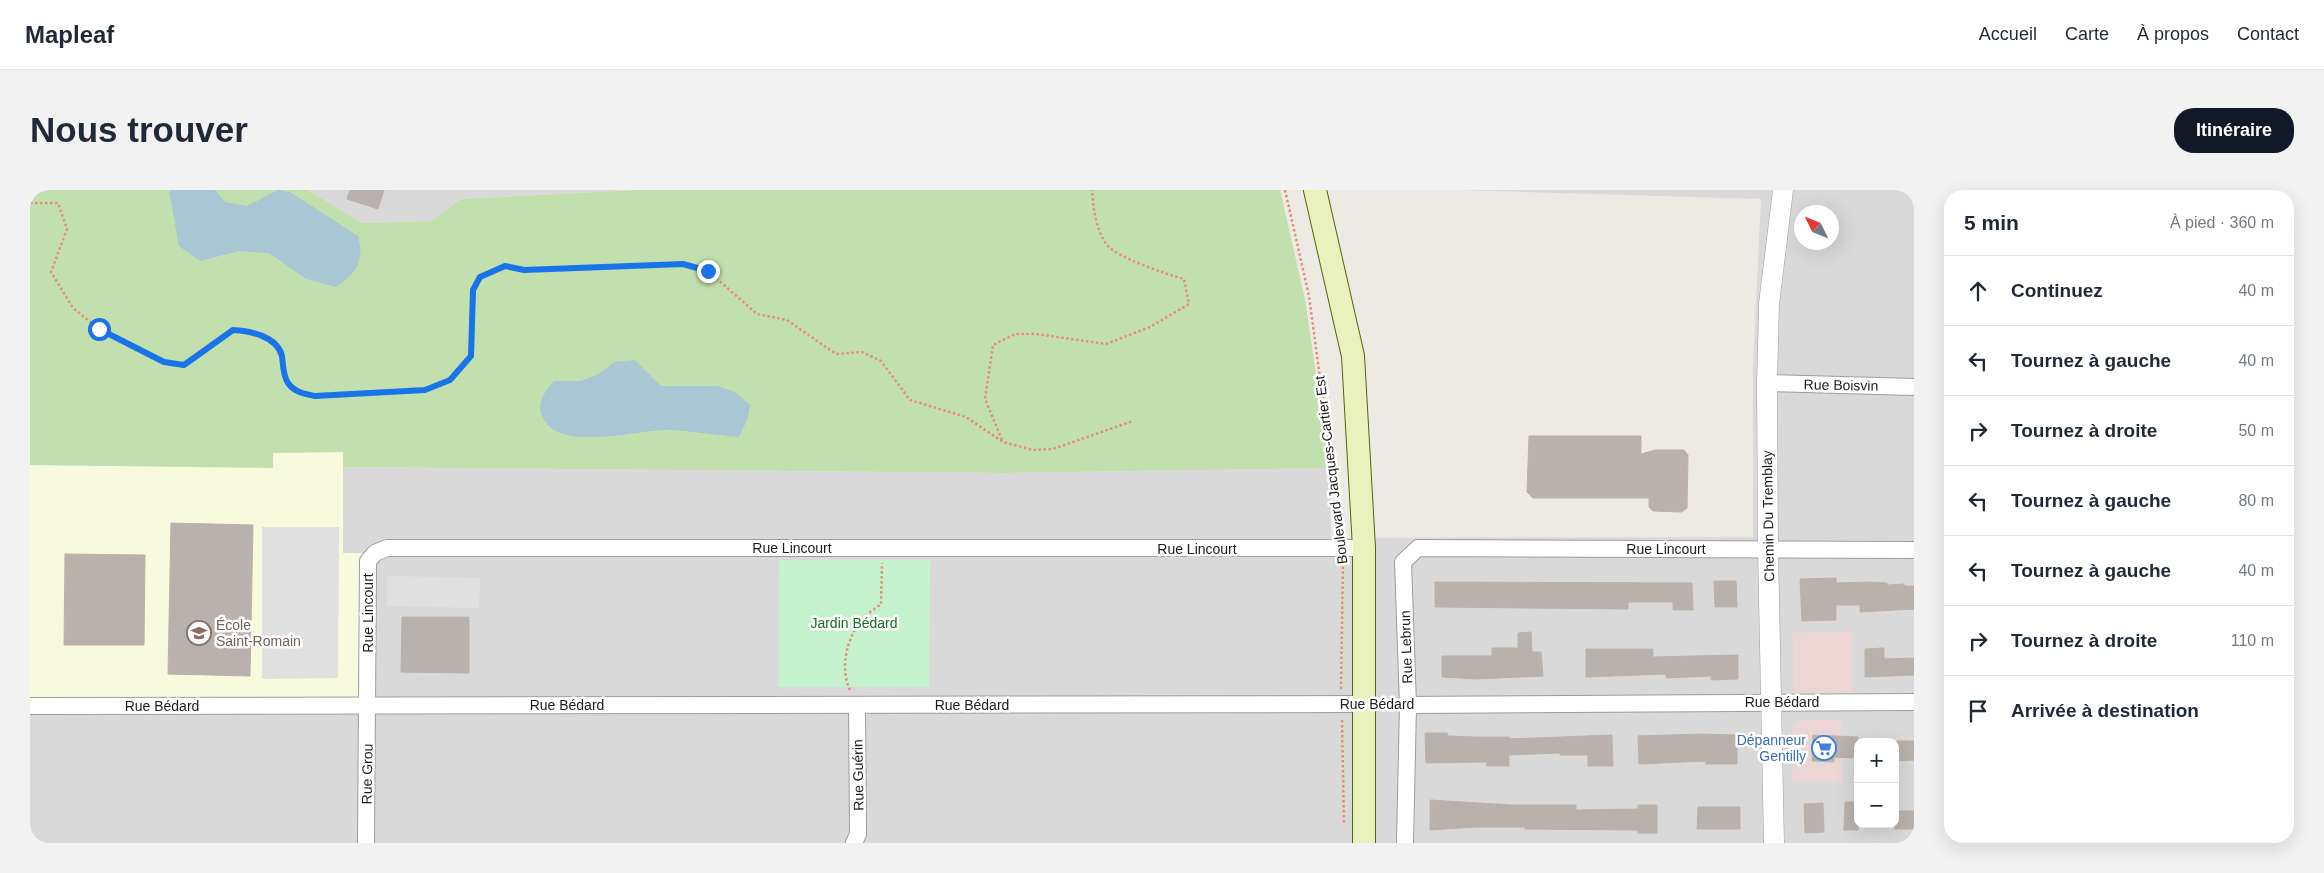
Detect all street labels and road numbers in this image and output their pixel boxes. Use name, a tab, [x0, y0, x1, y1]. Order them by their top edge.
street label: Boulevard Jacques-Cartier Est	[1311, 375, 1351, 565]
street label: Rue Boisvin	[1804, 376, 1878, 394]
street label: Chemin Du Tremblay	[1759, 450, 1777, 582]
street label: Rue Lincourt	[752, 540, 832, 556]
street label: Rue Lincourt	[1157, 541, 1237, 557]
street label: Rue Lincourt	[1626, 541, 1706, 557]
street label: Rue Lincourt	[360, 573, 376, 653]
street label: Rue Lebrun	[1397, 610, 1415, 684]
street label: Rue Bédard	[1745, 694, 1819, 710]
street label: Rue Bédard	[1340, 696, 1414, 712]
street label: Rue Bédard	[530, 697, 604, 713]
street label: Rue Bédard	[935, 697, 1009, 713]
street label: Rue Bédard	[125, 698, 199, 714]
street label: Rue Guérin	[849, 739, 867, 811]
street label: Rue Grou	[358, 744, 376, 804]

